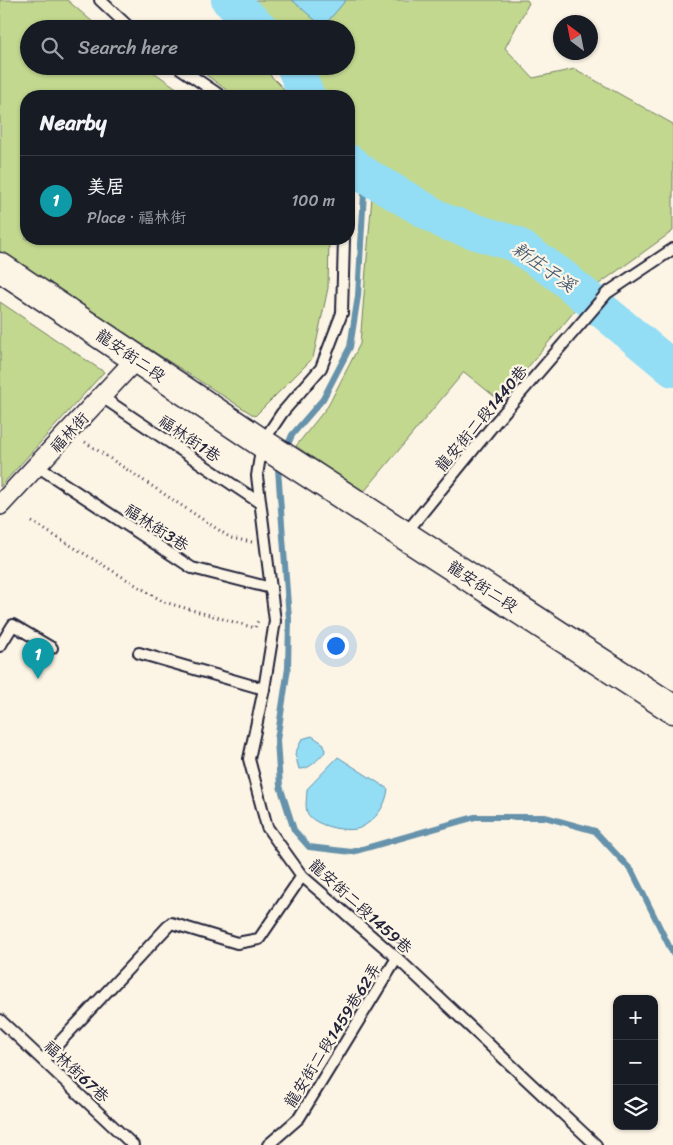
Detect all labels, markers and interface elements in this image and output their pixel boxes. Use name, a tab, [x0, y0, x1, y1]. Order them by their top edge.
north arrow	[553, 15, 598, 60]
search box	[20, 20, 355, 75]
text: Search here	[78, 31, 178, 64]
icon: search	[38, 34, 66, 62]
text: Nearby	[40, 104, 106, 142]
text: 美居	[87, 170, 125, 203]
text: 1	[53, 186, 59, 215]
text: 100 m	[291, 186, 335, 215]
text: Place · 福林街	[87, 203, 186, 232]
water label: 新庄子溪	[505, 233, 583, 301]
street label: 龍安街二段	[89, 321, 172, 390]
street label: 龍安街二段1440巷	[428, 358, 535, 479]
street label: 福林街	[42, 405, 96, 460]
street label: 福林街1巷	[152, 407, 227, 470]
street label: 福林街3巷	[118, 495, 195, 559]
street label: 龍安街二段	[441, 552, 524, 620]
your location	[323, 633, 349, 659]
pin: 1	[22, 638, 54, 679]
street label: 龍安街二段1459巷	[302, 851, 420, 961]
street label: 龍安街二段1459巷62弄	[276, 957, 389, 1114]
map controls	[613, 995, 658, 1130]
button: +	[613, 995, 658, 1040]
street label: 福林街67巷	[37, 1033, 117, 1110]
button: −	[613, 1040, 658, 1085]
button: layers	[613, 1085, 658, 1130]

